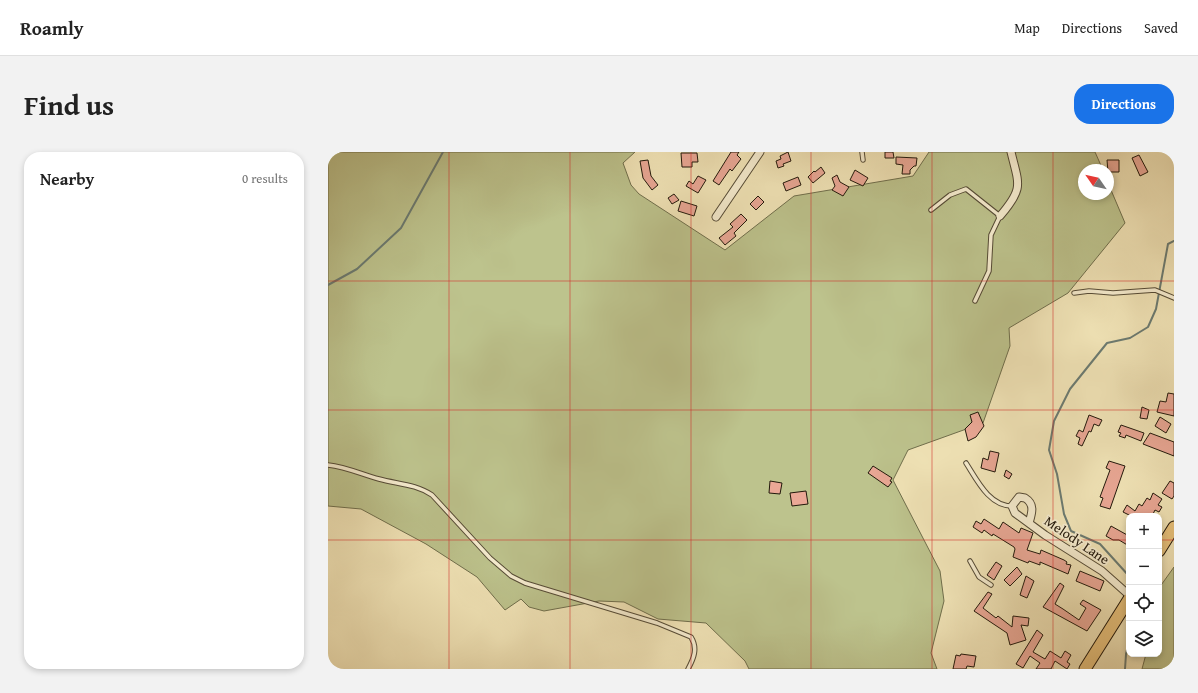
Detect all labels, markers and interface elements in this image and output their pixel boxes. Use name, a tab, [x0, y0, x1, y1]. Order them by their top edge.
text: Roamly	[20, 14, 84, 42]
text: Map	[1014, 18, 1040, 38]
text: Directions	[1062, 18, 1122, 38]
text: Saved	[1144, 18, 1178, 38]
text: Find us	[24, 84, 114, 125]
button: Directions	[1074, 84, 1174, 124]
north arrow	[1078, 164, 1114, 200]
text: Nearby	[40, 166, 94, 191]
text: 0 results	[242, 169, 288, 188]
street label: Melody Lane	[1041, 511, 1114, 569]
map controls	[1126, 513, 1162, 657]
button: +	[1126, 513, 1162, 549]
button: −	[1126, 549, 1162, 585]
button: locate	[1126, 585, 1162, 621]
button: layers	[1126, 621, 1162, 657]

